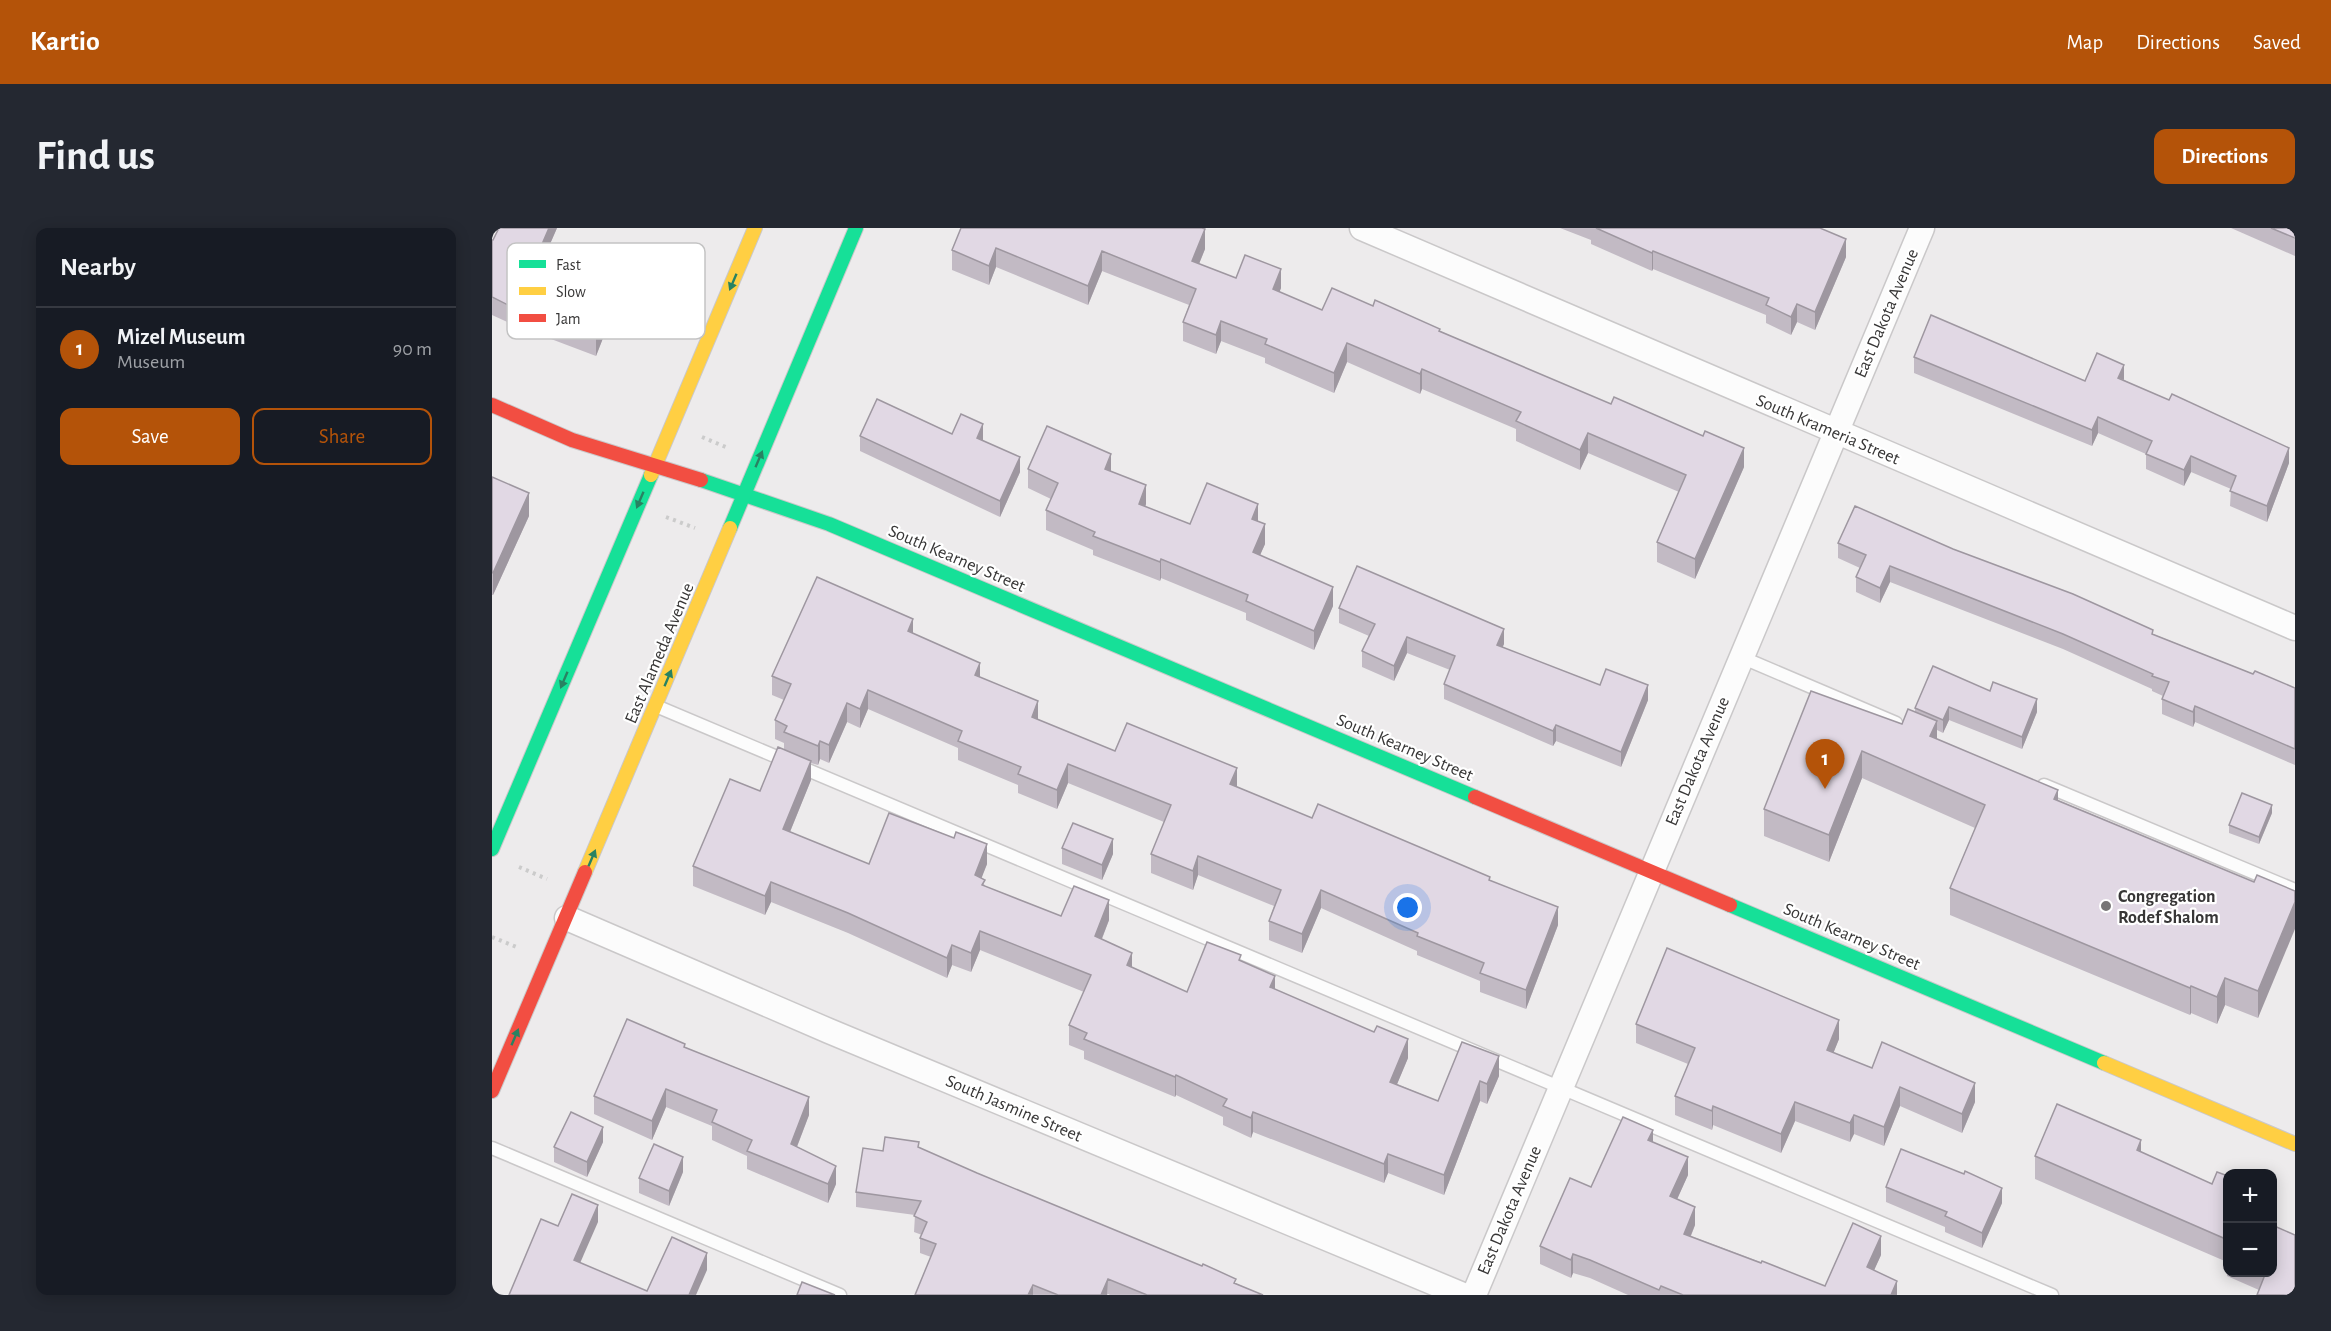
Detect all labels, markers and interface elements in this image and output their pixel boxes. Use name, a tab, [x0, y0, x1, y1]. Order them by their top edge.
text: Kartio	[30, 28, 100, 56]
text: Map	[2067, 32, 2103, 53]
text: Directions	[2136, 32, 2220, 53]
text: Saved	[2253, 32, 2301, 53]
button: Directions	[2154, 129, 2295, 184]
text: Find us	[36, 135, 155, 177]
legend	[507, 243, 705, 339]
street label: East Dakota Avenue	[1852, 246, 1922, 381]
text: Nearby	[60, 254, 136, 280]
text: Fast	[556, 257, 581, 273]
one-way arrow	[727, 273, 737, 291]
text: Slow	[556, 284, 586, 300]
text: Jam	[556, 311, 581, 327]
text: Mizel Museum	[117, 326, 245, 348]
text: 1	[76, 339, 83, 359]
text: 90 m	[393, 339, 432, 359]
text: Museum	[117, 352, 185, 372]
street label: South Krameria Street	[1753, 392, 1902, 468]
button: Save	[60, 408, 240, 465]
button: Share	[252, 408, 432, 465]
one-way arrow	[755, 450, 764, 468]
one-way arrow	[635, 491, 644, 509]
street label: South Kearney Street	[886, 522, 1028, 596]
street label: East Alameda Avenue	[622, 580, 698, 726]
one-way arrow	[664, 669, 673, 687]
one-way arrow	[559, 671, 569, 689]
street label: East Dakota Avenue	[1663, 694, 1733, 829]
street label: South Kearney Street	[1334, 711, 1476, 785]
pin: 1	[1806, 740, 1844, 789]
one-way arrow	[587, 848, 597, 866]
place label: Congregation Rodef Shalom	[2118, 888, 2219, 927]
your location	[1393, 893, 1422, 922]
marker: Congregation Rodef Shalom	[2099, 899, 2113, 913]
street label: South Kearney Street	[1781, 900, 1923, 974]
one-way arrow	[510, 1027, 520, 1045]
street label: South Jasmine Street	[943, 1072, 1085, 1146]
street label: East Dakota Avenue	[1475, 1143, 1545, 1278]
map controls	[2223, 1169, 2277, 1277]
button: +	[2223, 1169, 2277, 1223]
button: −	[2223, 1223, 2277, 1277]

